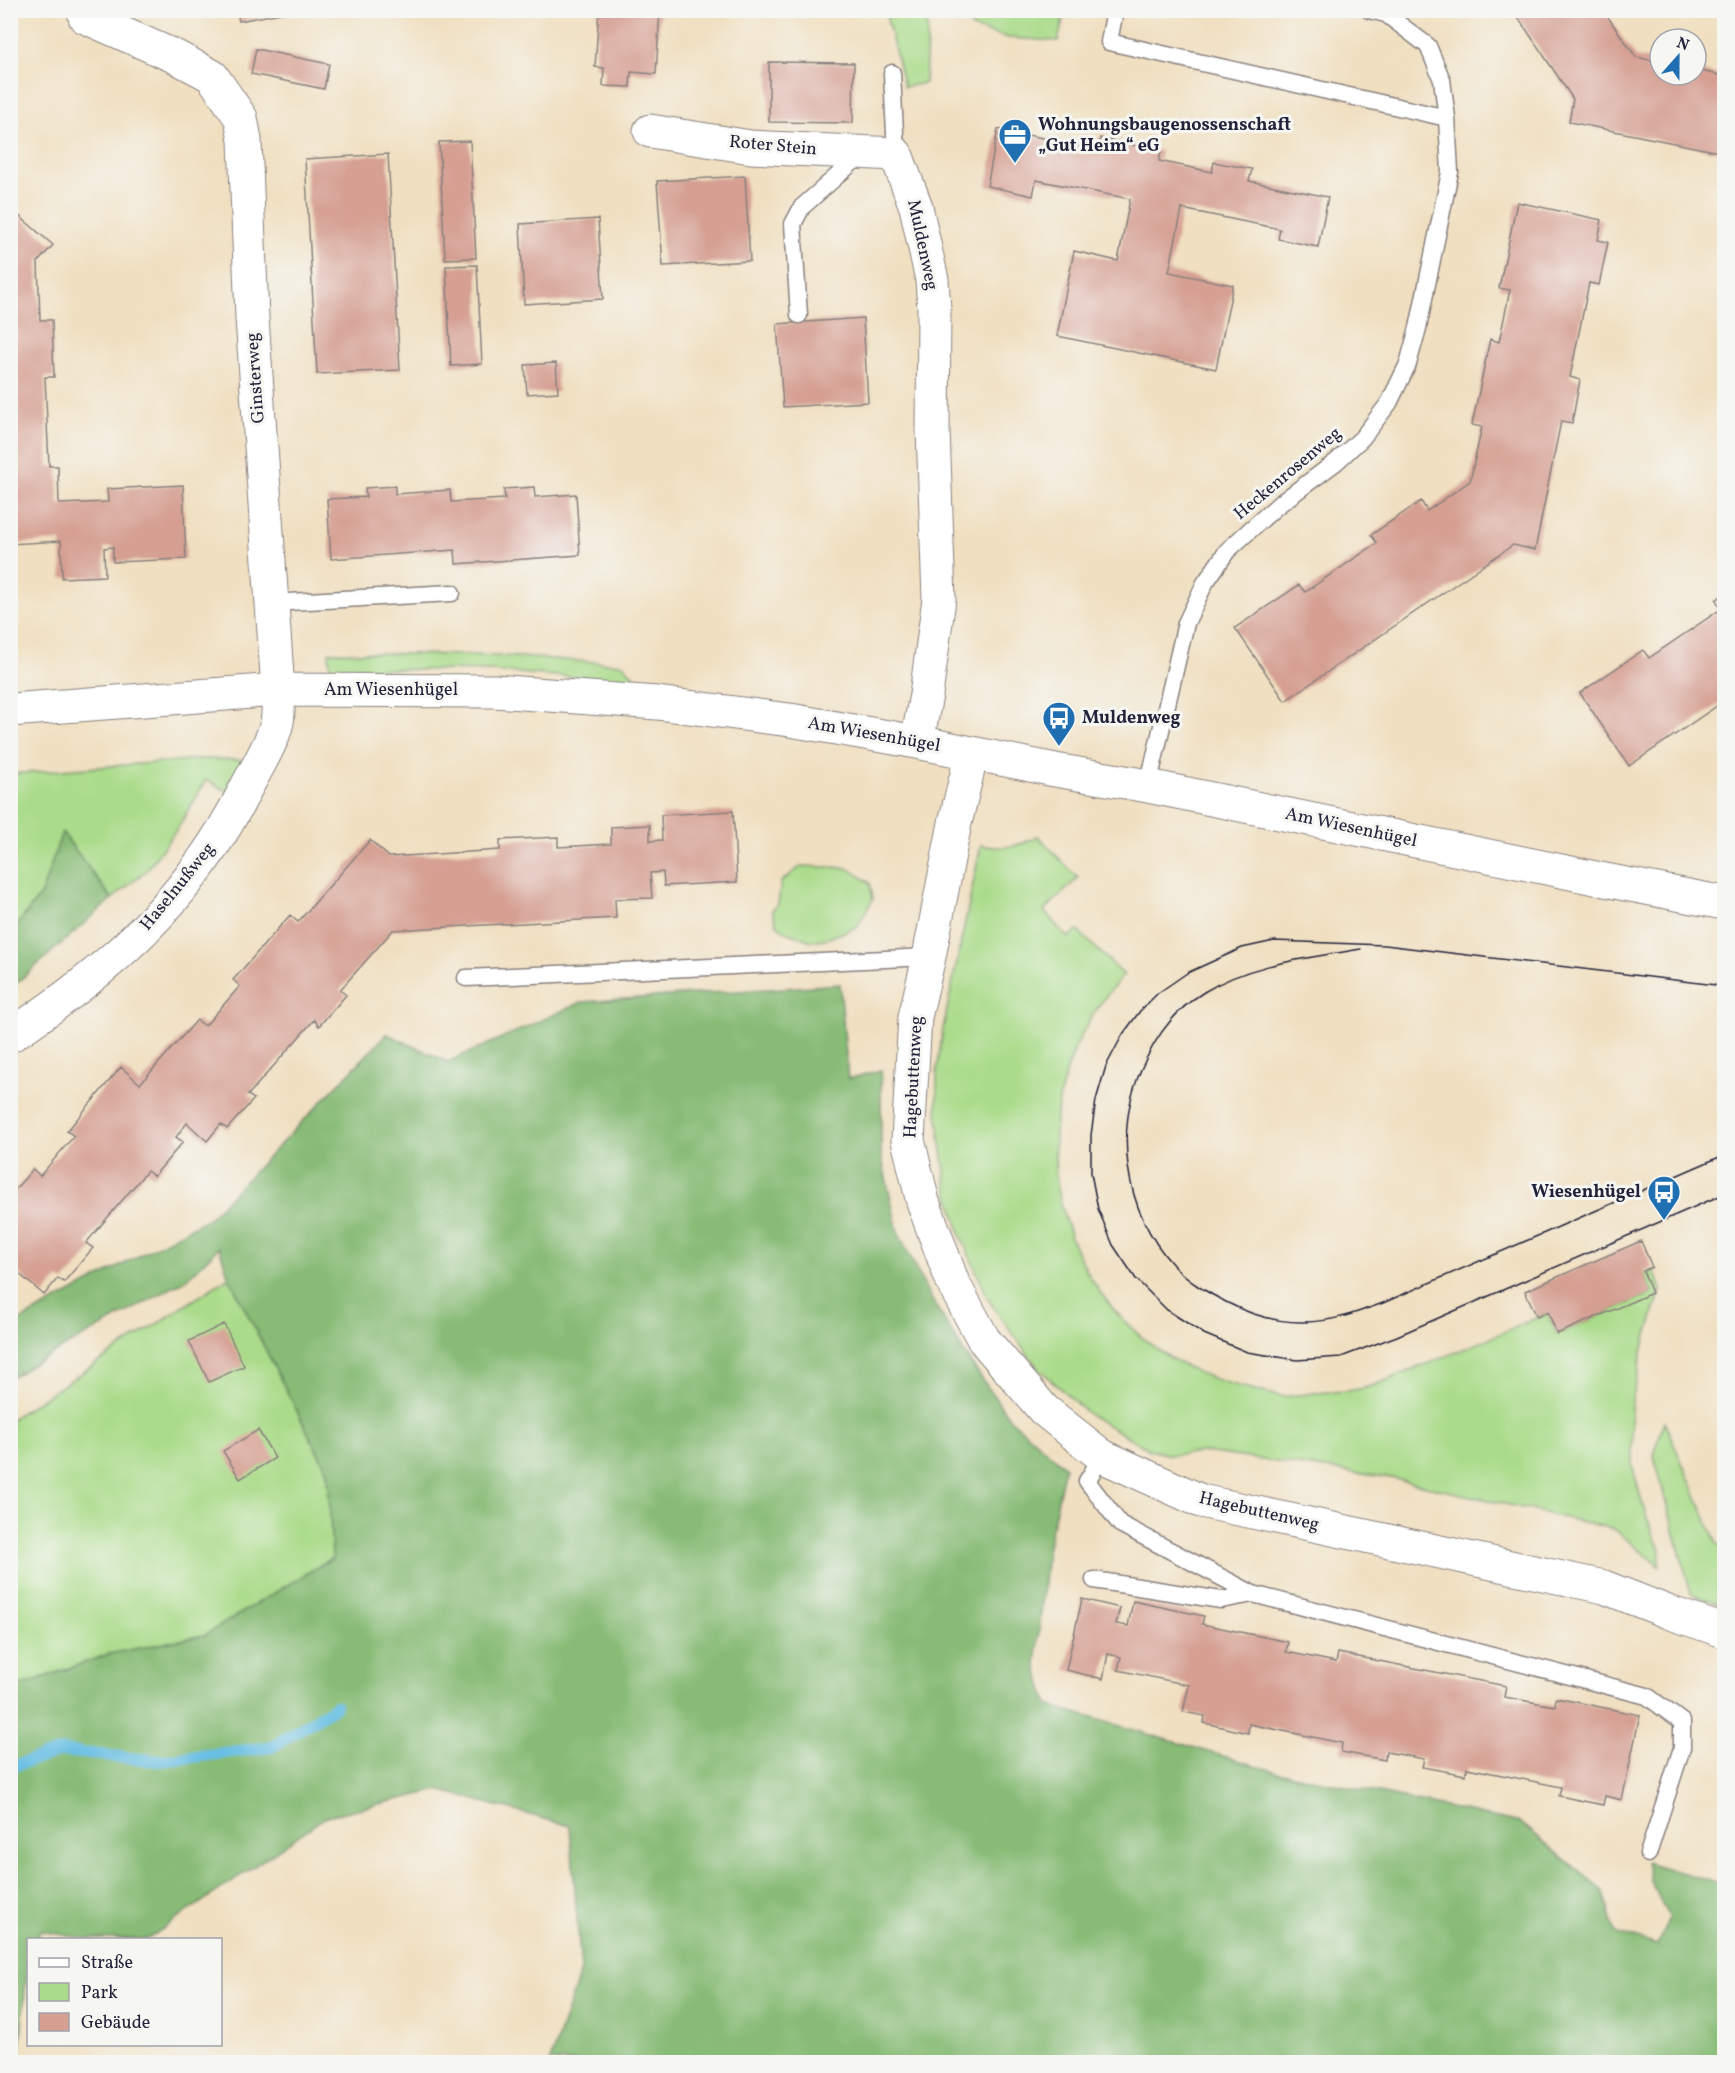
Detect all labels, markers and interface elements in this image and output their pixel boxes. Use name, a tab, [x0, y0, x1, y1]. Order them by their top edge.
north arrow	[1648, 27, 1708, 87]
text: N	[1673, 33, 1692, 57]
place label: Wohnungsbaugenossenschaft „Gut Heim“ eG	[1038, 113, 1291, 159]
office icon: Wohnungsbaugenossenschaft „Gut Heim“ eG	[997, 117, 1033, 164]
street label: Roter Stein	[728, 130, 818, 162]
street label: Muldenweg	[900, 197, 944, 293]
street label: Ginsterweg	[240, 332, 272, 424]
street label: Heckenrosenweg	[1229, 422, 1347, 526]
street label: Am Wiesenhügel	[324, 678, 458, 703]
bus stop icon: Muldenweg	[1041, 700, 1077, 747]
place label: Muldenweg	[1082, 706, 1180, 731]
street label: Am Wiesenhügel	[806, 711, 942, 759]
street label: Am Wiesenhügel	[1283, 802, 1419, 854]
street label: Haselnußweg	[135, 838, 221, 936]
street label: Hagebuttenweg	[898, 1015, 930, 1139]
bus stop icon: Wiesenhügel	[1646, 1174, 1682, 1221]
place label: Wiesenhügel	[1531, 1180, 1641, 1205]
street label: Hagebuttenweg	[1196, 1486, 1322, 1538]
legend	[27, 1938, 222, 2046]
text: Straße	[81, 1951, 133, 1976]
text: Park	[81, 1981, 118, 2006]
text: Gebäude	[81, 2011, 150, 2036]

